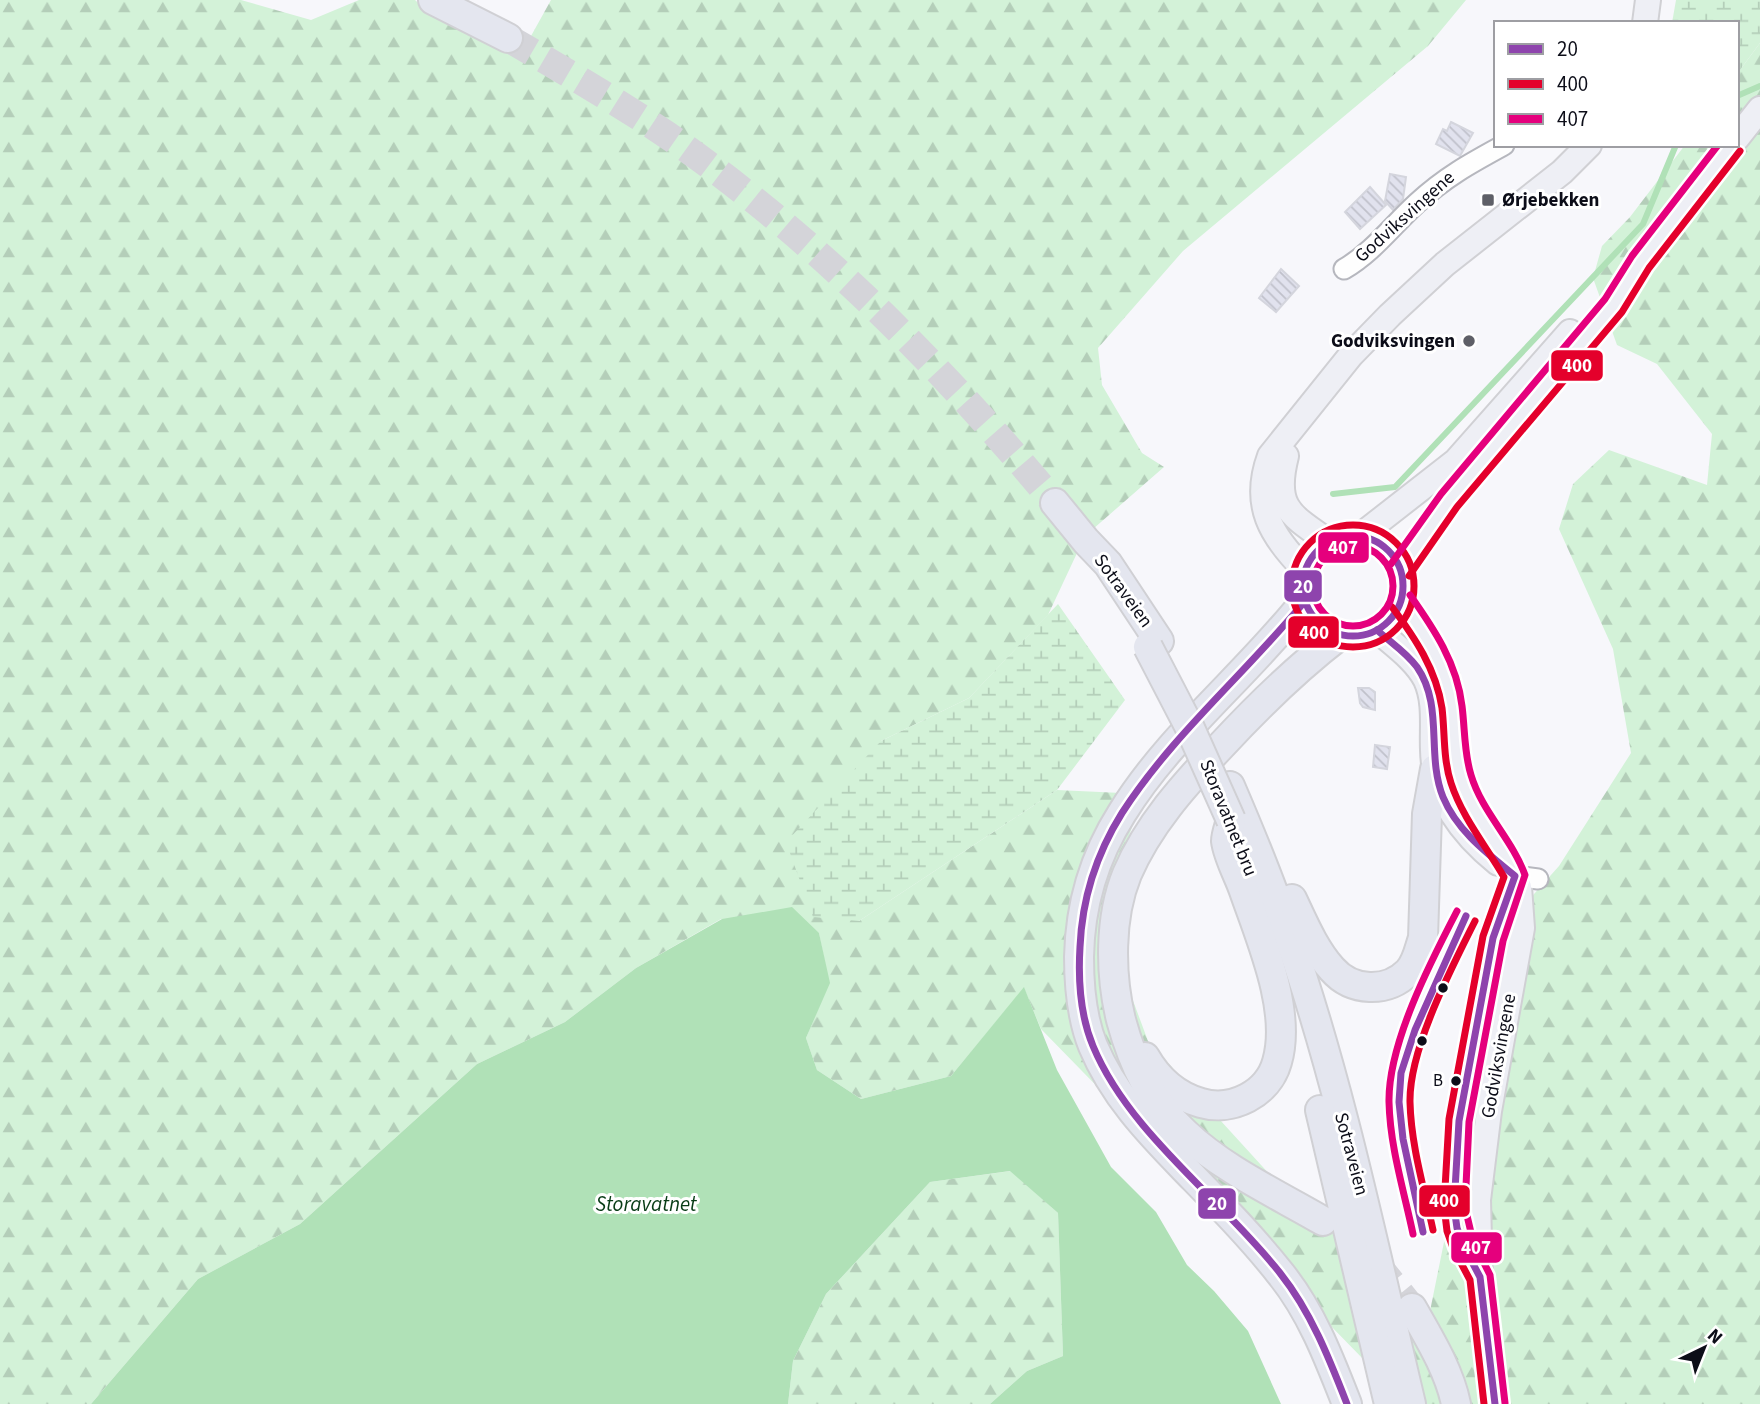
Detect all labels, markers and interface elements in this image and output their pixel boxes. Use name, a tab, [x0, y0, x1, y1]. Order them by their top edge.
legend	[1494, 21, 1739, 147]
text: 20	[1557, 34, 1578, 64]
text: 400	[1557, 69, 1588, 99]
text: 407	[1557, 104, 1588, 134]
street label: Godviksvingene	[1349, 165, 1461, 269]
place label: Ørjebekken	[1502, 187, 1599, 214]
marker: Ørjebekken	[1480, 192, 1496, 208]
place label: Godviksvingen	[1331, 328, 1455, 355]
marker: Godviksvingen	[1461, 333, 1477, 349]
line badge: 400	[1550, 349, 1604, 382]
text: 400	[1562, 353, 1592, 380]
line badge: 407	[1317, 531, 1370, 564]
text: 407	[1328, 535, 1358, 562]
street label: Sotraveien	[1087, 549, 1159, 633]
line badge: 20	[1283, 569, 1323, 603]
text: 20	[1293, 574, 1313, 601]
line badge: 400	[1287, 615, 1340, 649]
text: 400	[1299, 620, 1329, 647]
street label: Storavatnet bru	[1192, 756, 1264, 880]
unlabelled marker	[1436, 981, 1450, 995]
street label: Godviksvingene	[1475, 992, 1523, 1120]
unlabelled marker	[1415, 1034, 1429, 1048]
place label: B	[1433, 1069, 1443, 1093]
marker: B	[1449, 1074, 1463, 1088]
street label: Sotraveien	[1327, 1109, 1375, 1199]
line badge: 400	[1418, 1184, 1471, 1218]
line badge: 20	[1197, 1187, 1237, 1220]
text: 400	[1429, 1188, 1459, 1215]
water label: Storavatnet	[595, 1189, 698, 1219]
text: 20	[1207, 1191, 1227, 1218]
line badge: 407	[1450, 1231, 1503, 1264]
text: 407	[1461, 1235, 1491, 1262]
north arrow	[1669, 1313, 1739, 1383]
text: N	[1701, 1322, 1728, 1351]

